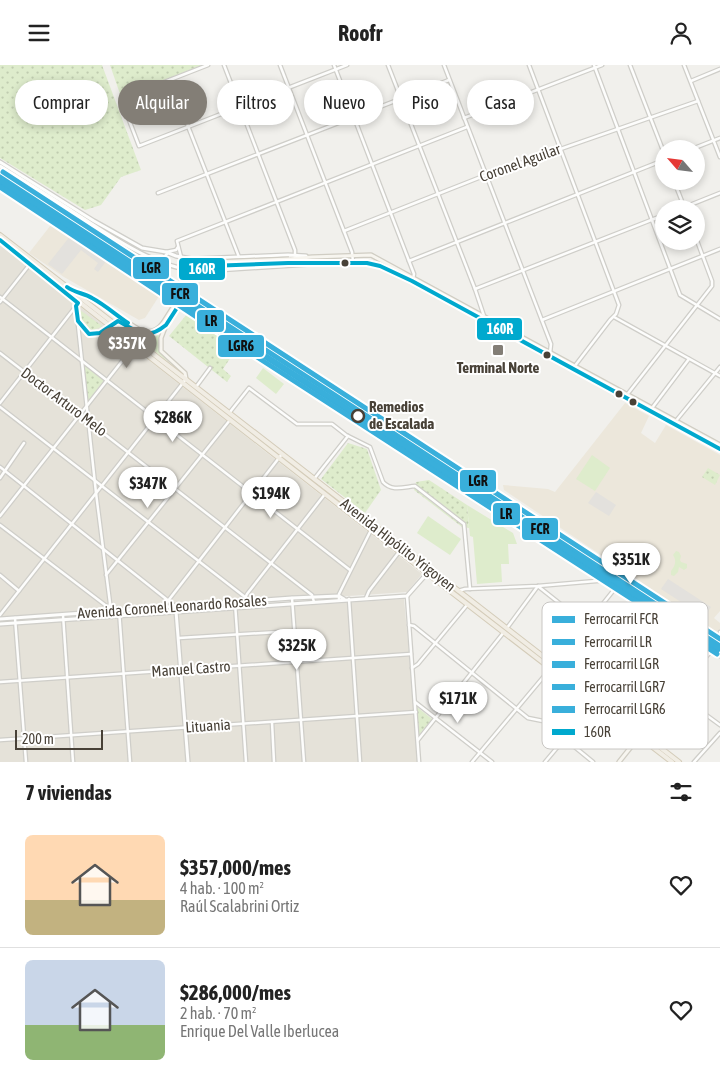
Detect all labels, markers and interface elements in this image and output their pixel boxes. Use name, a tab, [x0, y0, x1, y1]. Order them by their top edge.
icon: menu	[25, 19, 53, 47]
icon: person	[667, 19, 695, 47]
text: Roofr	[338, 20, 382, 46]
chip: Comprar	[15, 80, 108, 125]
chip: Alquilar	[118, 80, 207, 125]
chip: Filtros	[217, 80, 294, 125]
chip: Nuevo	[304, 80, 383, 125]
chip: Piso	[393, 80, 457, 125]
chip: Casa	[467, 80, 534, 125]
street label: Coronel Aguilar	[477, 140, 563, 185]
north arrow	[655, 140, 705, 190]
map controls	[655, 140, 705, 250]
button: layers	[655, 200, 705, 250]
line badge: LGR	[132, 256, 170, 280]
line badge: 160R	[178, 257, 226, 281]
unlabelled marker	[340, 258, 350, 268]
text: LGR	[141, 260, 161, 276]
text: 160R	[189, 261, 215, 277]
line badge: FCR	[161, 282, 199, 306]
text: FCR	[171, 286, 189, 302]
line badge: LR	[196, 309, 225, 333]
text: LR	[205, 313, 217, 329]
line badge: 160R	[476, 317, 523, 341]
text: 160R	[487, 321, 513, 337]
pin: $357K	[92, 327, 162, 369]
text: $357K	[108, 334, 146, 352]
line badge: LGR6	[217, 334, 265, 358]
text: LGR6	[228, 338, 254, 354]
marker: Terminal Norte	[491, 343, 505, 357]
unlabelled marker	[542, 350, 552, 360]
place label: Terminal Norte	[457, 359, 539, 376]
street label: Doctor Arturo Melo	[18, 364, 111, 439]
unlabelled marker	[614, 389, 624, 399]
unlabelled marker	[628, 397, 638, 407]
place label: Remedios de Escalada	[369, 398, 434, 432]
pin: $286K	[138, 401, 208, 443]
text: $286K	[154, 408, 192, 426]
marker: Remedios de Escalada	[351, 409, 365, 423]
pin: $347K	[113, 467, 183, 509]
line badge: LGR	[459, 469, 497, 493]
text: LGR	[468, 473, 488, 489]
text: $347K	[129, 474, 167, 492]
pin: $194K	[236, 477, 306, 519]
text: $194K	[252, 484, 290, 502]
street label: Avenida Hipólito Yrigoyen	[337, 494, 459, 595]
line badge: LR	[492, 502, 521, 526]
text: LR	[500, 506, 512, 522]
line badge: FCR	[521, 517, 559, 541]
text: FCR	[531, 521, 549, 537]
pin: $351K	[596, 543, 666, 585]
text: $351K	[612, 550, 650, 568]
street label: Avenida Coronel Leonardo Rosales	[77, 591, 267, 622]
legend	[542, 602, 708, 749]
text: Ferrocarril FCR	[584, 611, 658, 627]
pin: $325K	[262, 629, 332, 671]
text: Ferrocarril LR	[584, 634, 652, 650]
text: $325K	[278, 636, 316, 654]
text: Ferrocarril LGR	[584, 656, 659, 672]
street label: Manuel Castro	[151, 657, 231, 680]
text: Ferrocarril LGR7	[584, 679, 666, 695]
pin: $171K	[423, 681, 493, 724]
text: $171K	[439, 689, 477, 707]
text: Ferrocarril LGR6	[584, 701, 666, 717]
street label: Lituania	[185, 715, 231, 736]
text: 160R	[584, 724, 611, 740]
scale bar	[15, 727, 102, 750]
text: 200 m	[22, 731, 54, 747]
icon: filters	[667, 778, 695, 806]
text: 7 viviendas	[25, 780, 112, 804]
icon: home	[65, 855, 125, 915]
text: $357,000/mes	[180, 855, 291, 879]
icon: heart	[667, 871, 695, 899]
text: 4 hab. · 100 m²	[180, 879, 264, 897]
text: Raúl Scalabrini Ortiz	[180, 897, 299, 915]
icon: home	[65, 980, 125, 1040]
text: $286,000/mes	[180, 980, 291, 1004]
icon: heart	[667, 996, 695, 1024]
text: 2 hab. · 70 m²	[180, 1004, 256, 1022]
text: Enrique Del Valle Iberlucea	[180, 1022, 339, 1040]

